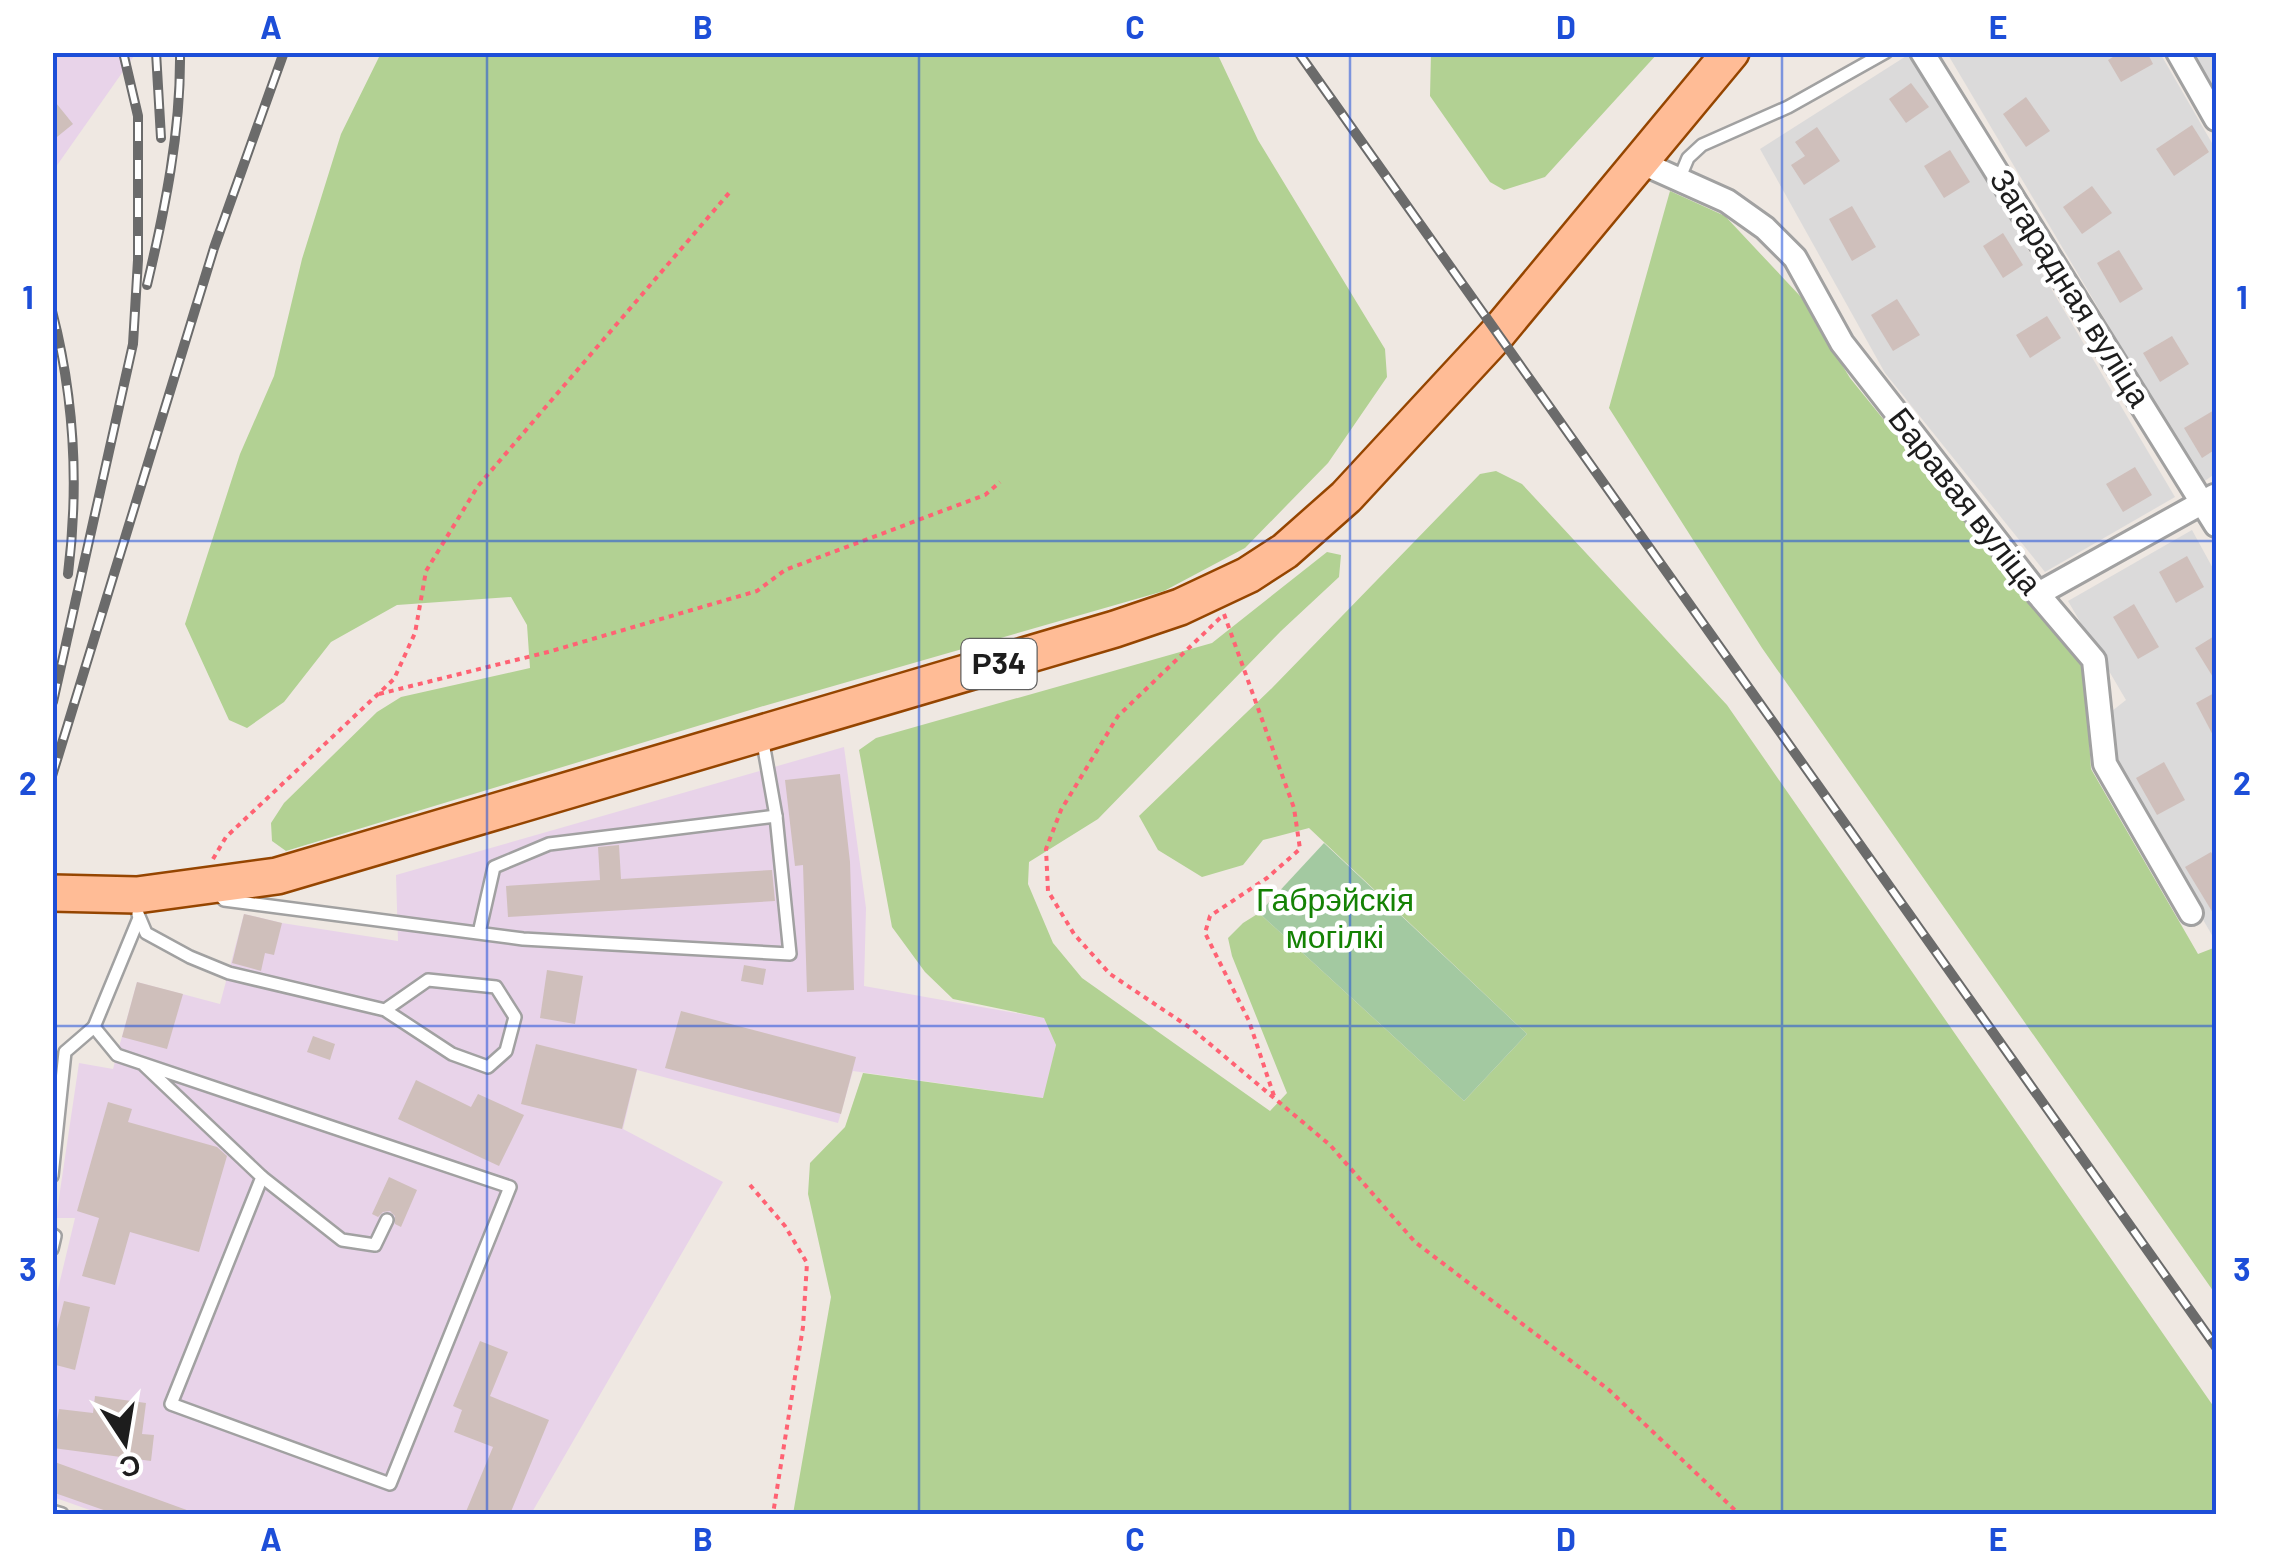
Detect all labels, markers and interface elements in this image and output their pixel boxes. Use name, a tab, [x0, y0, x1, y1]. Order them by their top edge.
text: A	[260, 7, 282, 45]
text: B	[693, 7, 713, 45]
text: C	[1125, 7, 1145, 45]
text: D	[1556, 7, 1576, 45]
text: E	[1989, 7, 2007, 45]
street label: Загарадная вуліца	[1982, 161, 2160, 413]
text: 1	[22, 277, 34, 315]
text: 1	[2236, 277, 2248, 315]
street label: Баравая вуліца	[1881, 399, 2051, 601]
road number: Р34	[962, 639, 1036, 689]
text: 2	[19, 763, 37, 801]
text: 2	[2233, 763, 2251, 801]
park label: Габрэйскія могілкі	[1256, 879, 1414, 954]
text: 3	[19, 1249, 37, 1287]
text: 3	[2233, 1249, 2251, 1287]
north arrow	[75, 1392, 175, 1492]
text: С	[117, 1449, 144, 1486]
text: A	[260, 1519, 282, 1557]
text: B	[693, 1519, 713, 1557]
text: C	[1125, 1519, 1145, 1557]
text: D	[1556, 1519, 1576, 1557]
text: E	[1989, 1519, 2007, 1557]

